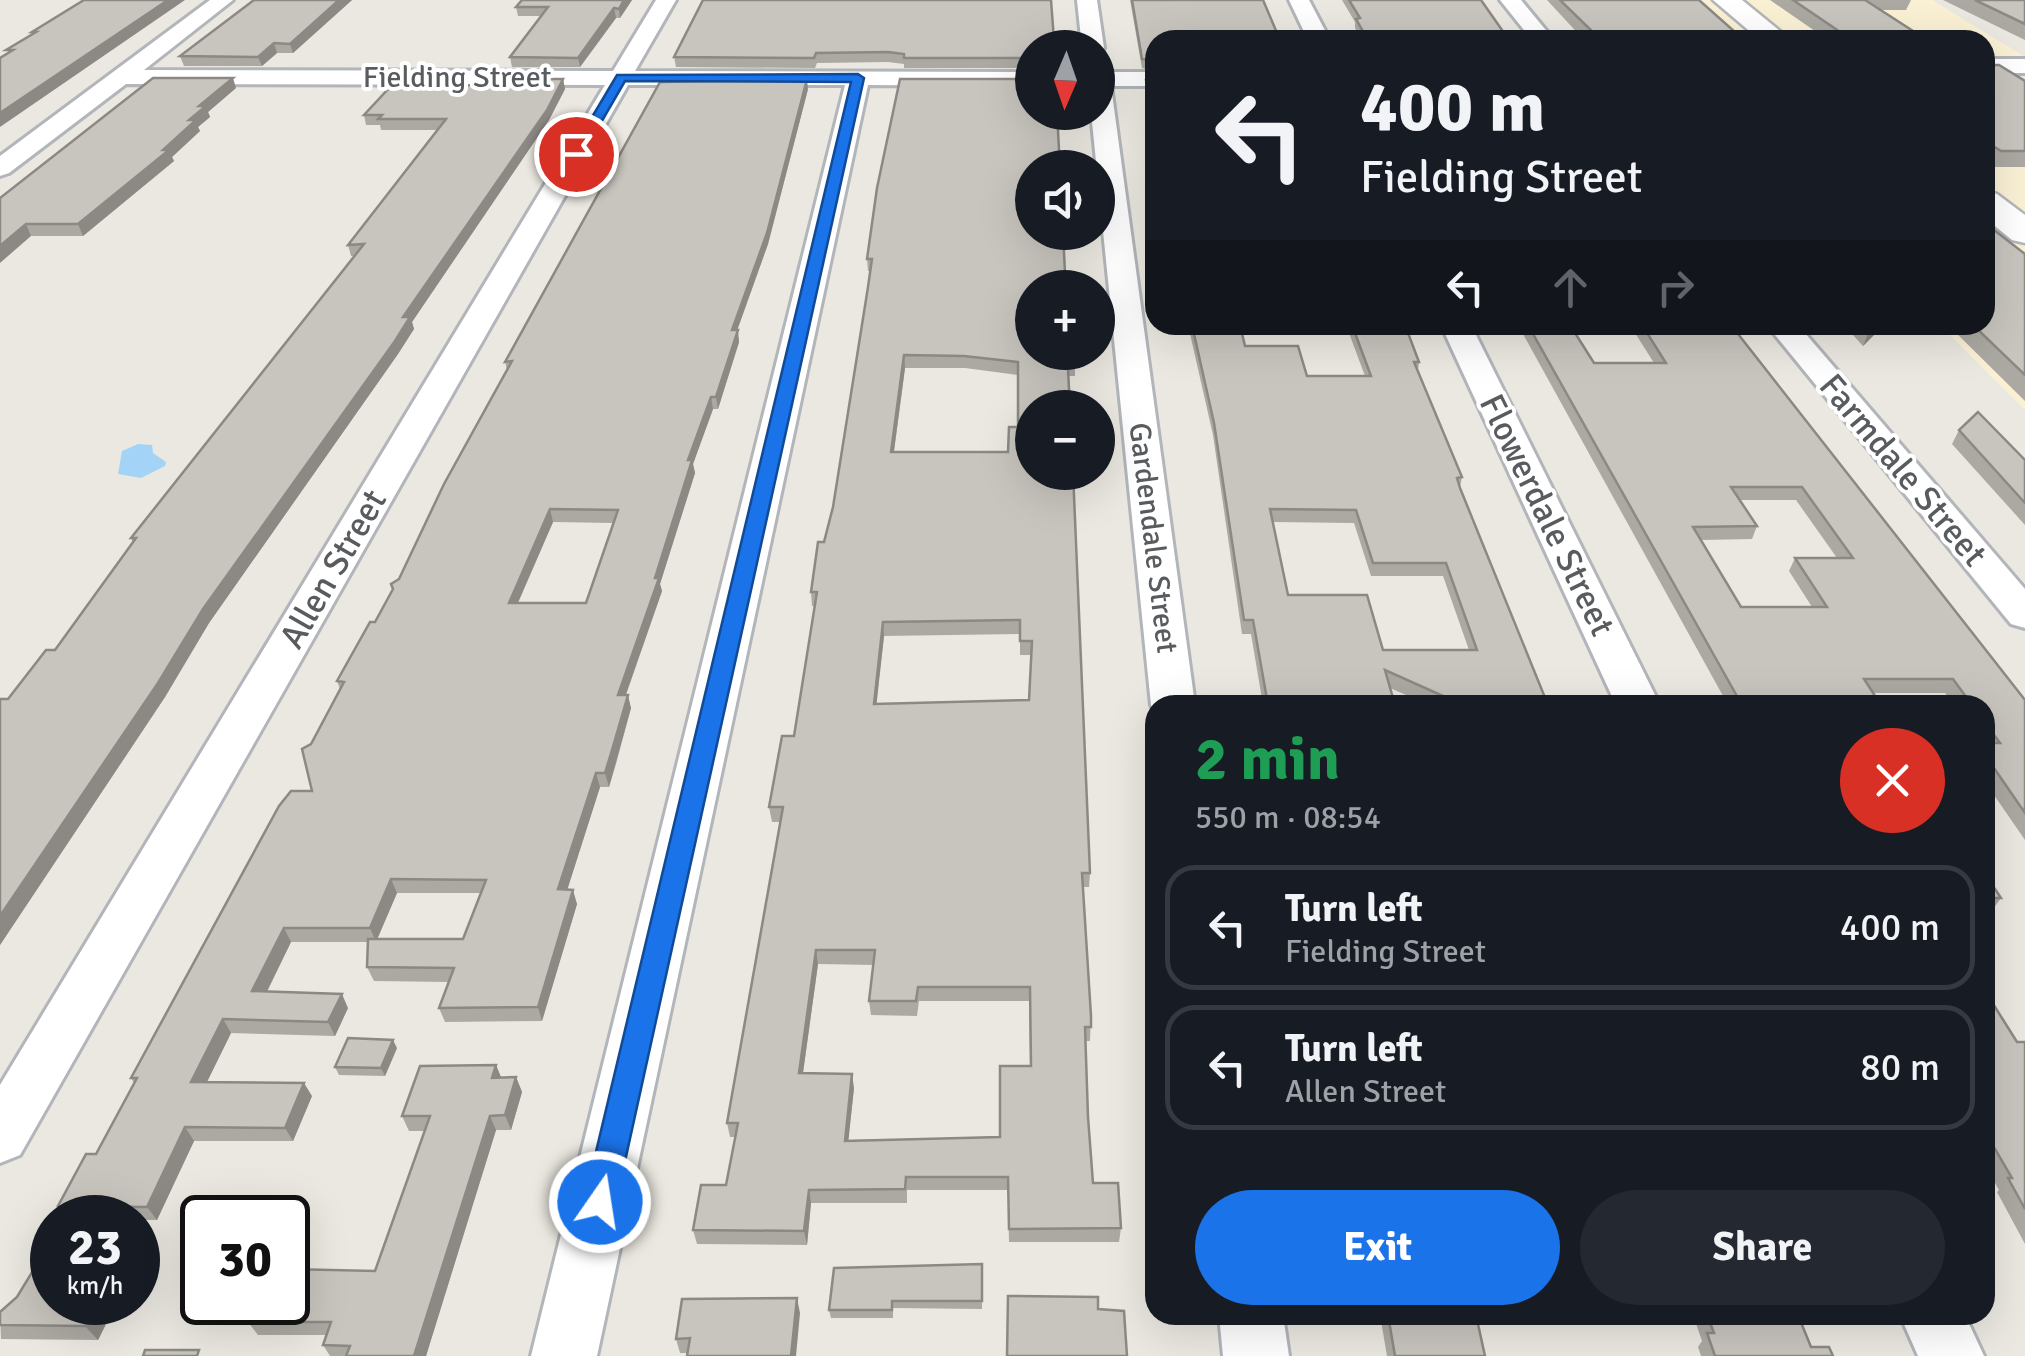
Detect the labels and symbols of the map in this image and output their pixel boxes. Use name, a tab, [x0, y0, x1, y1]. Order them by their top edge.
north arrow	[1015, 30, 1115, 130]
street label: Fielding Street	[363, 59, 551, 96]
pin	[534, 112, 619, 197]
street label: Farmdale Street	[1810, 365, 1996, 575]
street label: Flowerdale Street	[1470, 387, 1624, 643]
street label: Gardendale Street	[1121, 421, 1185, 655]
street label: Allen Street	[270, 482, 396, 656]
position arrow	[548, 1150, 652, 1254]
speed limit sign: 30	[180, 1195, 310, 1325]

